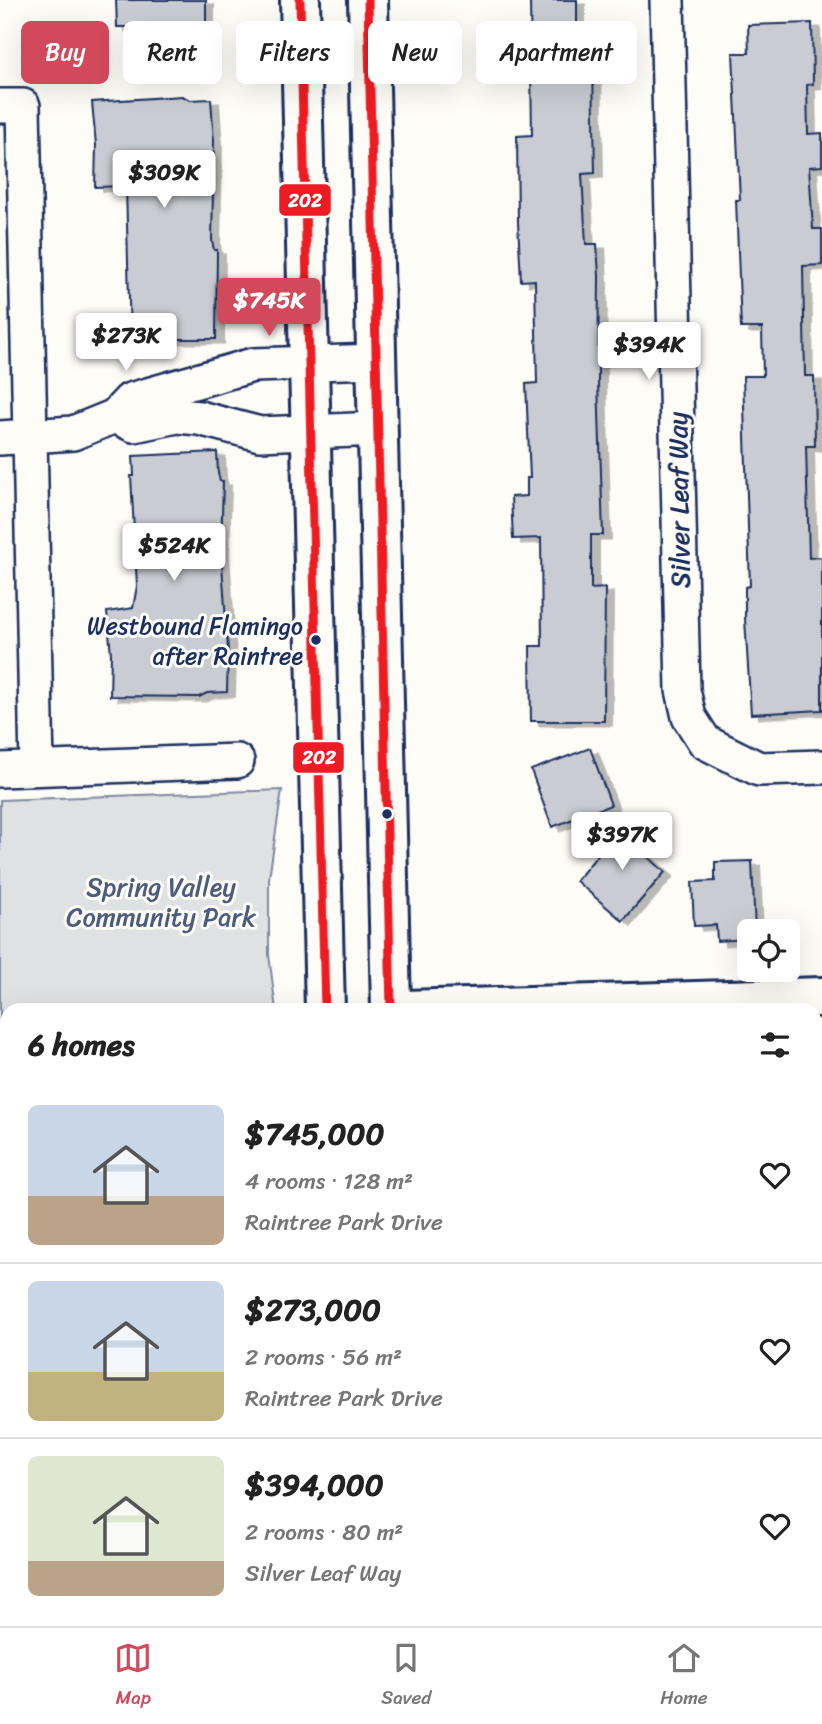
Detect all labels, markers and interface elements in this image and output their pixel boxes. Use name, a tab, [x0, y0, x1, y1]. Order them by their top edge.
chip: Buy	[21, 21, 109, 84]
chip: Rent	[123, 21, 222, 84]
chip: Filters	[236, 21, 354, 84]
chip: New	[368, 21, 462, 84]
chip: Apartment	[476, 21, 637, 84]
pin: $309K	[115, 150, 213, 210]
text: $309K	[129, 152, 199, 193]
line badge: 202	[278, 183, 332, 217]
text: 202	[287, 184, 322, 217]
pin: $745K	[220, 278, 318, 338]
text: $745K	[233, 280, 305, 321]
pin: $273K	[77, 314, 175, 373]
text: $273K	[92, 315, 160, 356]
pin: $394K	[600, 322, 698, 382]
text: $394K	[614, 324, 684, 365]
street label: Silver Leaf Way	[654, 411, 704, 589]
pin: $524K	[125, 524, 223, 583]
text: $524K	[138, 525, 210, 566]
place label: Westbound Flamingo after Raintree	[87, 605, 303, 677]
marker: Westbound Flamingo after Raintree	[309, 633, 323, 647]
line badge: 202	[292, 741, 345, 774]
text: 202	[301, 741, 336, 774]
unlabelled marker	[380, 807, 394, 821]
pin: $397K	[573, 812, 671, 872]
text: $397K	[587, 814, 657, 855]
park label: Spring Valley Community Park	[66, 864, 256, 940]
map controls	[737, 919, 800, 982]
button: locate	[737, 919, 800, 982]
text: 6 homes	[28, 1018, 135, 1072]
icon: filters	[756, 1026, 794, 1064]
text: $745,000	[245, 1107, 384, 1161]
icon: home	[84, 1133, 168, 1217]
icon: heart	[756, 1156, 794, 1194]
text: 4 rooms · 128 m²	[245, 1161, 413, 1202]
text: Raintree Park Drive	[245, 1202, 443, 1243]
text: $273,000	[245, 1283, 381, 1337]
icon: home	[84, 1309, 168, 1393]
icon: heart	[756, 1332, 794, 1370]
text: 2 rooms · 56 m²	[245, 1337, 402, 1378]
text: Raintree Park Drive	[245, 1378, 443, 1419]
text: $394,000	[245, 1458, 384, 1512]
icon: home	[84, 1484, 168, 1568]
icon: heart	[756, 1507, 794, 1545]
text: 2 rooms · 80 m²	[245, 1512, 403, 1553]
text: Silver Leaf Way	[245, 1553, 401, 1594]
tab: Map	[114, 1639, 152, 1714]
tab: Saved	[381, 1639, 431, 1714]
tab: Home	[660, 1639, 708, 1714]

